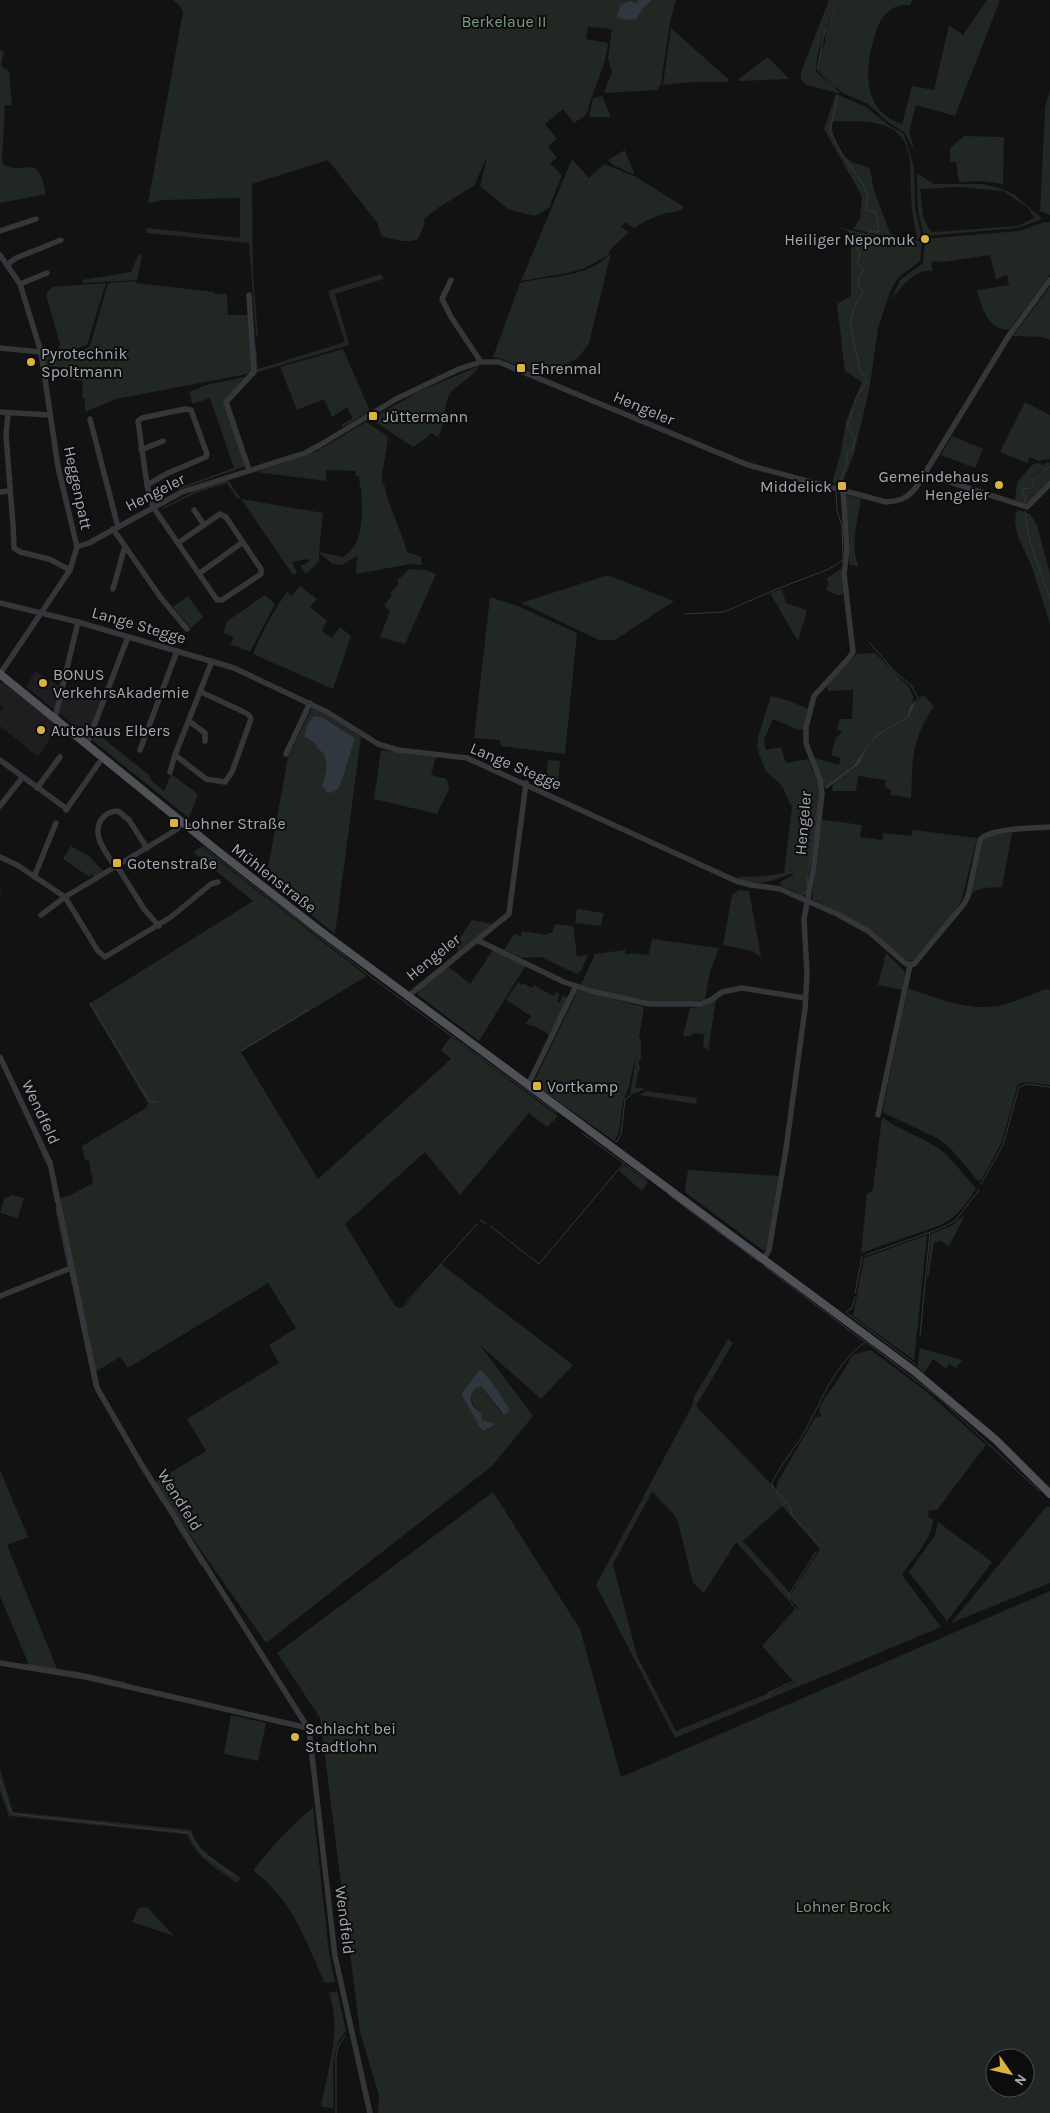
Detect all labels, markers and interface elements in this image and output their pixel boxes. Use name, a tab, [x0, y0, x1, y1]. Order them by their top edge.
park label: Berkelaue II	[461, 12, 547, 31]
place label: Heiliger Nepomuk	[784, 230, 915, 249]
marker: Heiliger Nepomuk	[919, 233, 931, 245]
place label: Pyrotechnik Spoltmann	[41, 344, 127, 381]
marker: Pyrotechnik Spoltmann	[25, 356, 37, 368]
place label: Ehrenmal	[531, 359, 602, 378]
marker: Ehrenmal	[515, 362, 527, 374]
street label: Hengeler	[611, 387, 678, 429]
place label: Jüttermann	[383, 407, 468, 426]
marker: Jüttermann	[367, 410, 379, 422]
street label: Heggenpatt	[60, 444, 96, 532]
place label: Gemeindehaus Hengeler	[879, 467, 989, 504]
street label: Hengeler	[122, 469, 188, 515]
place label: Middelick	[760, 477, 832, 496]
marker: Gemeindehaus Hengeler	[993, 479, 1005, 491]
marker: Middelick	[836, 480, 848, 492]
street label: Lange Stegge	[90, 602, 188, 648]
place label: BONUS VerkehrsAkademie	[53, 665, 189, 702]
marker: BONUS VerkehrsAkademie	[37, 677, 49, 689]
place label: Autohaus Elbers	[51, 721, 170, 740]
marker: Autohaus Elbers	[35, 724, 47, 736]
street label: Lange Stegge	[468, 738, 564, 794]
street label: Hengeler	[791, 790, 815, 856]
place label: Lohner Straße	[184, 814, 286, 833]
marker: Lohner Straße	[168, 817, 180, 829]
street label: Mühlenstraße	[228, 839, 320, 917]
place label: Gotenstraße	[127, 854, 217, 873]
marker: Gotenstraße	[111, 857, 123, 869]
street label: Hengeler	[402, 929, 464, 985]
street label: Wendfeld	[18, 1077, 64, 1147]
place label: Vortkamp	[547, 1077, 618, 1096]
marker: Vortkamp	[531, 1080, 543, 1092]
street label: Wendfeld	[154, 1466, 206, 1534]
place label: Schlacht bei Stadtlohn	[305, 1719, 396, 1756]
marker: Schlacht bei Stadtlohn	[289, 1731, 301, 1743]
street label: Wendfeld	[331, 1885, 359, 1955]
park label: Lohner Brock	[795, 1897, 891, 1916]
north arrow	[985, 2048, 1035, 2098]
text: N	[1011, 2071, 1030, 2089]

